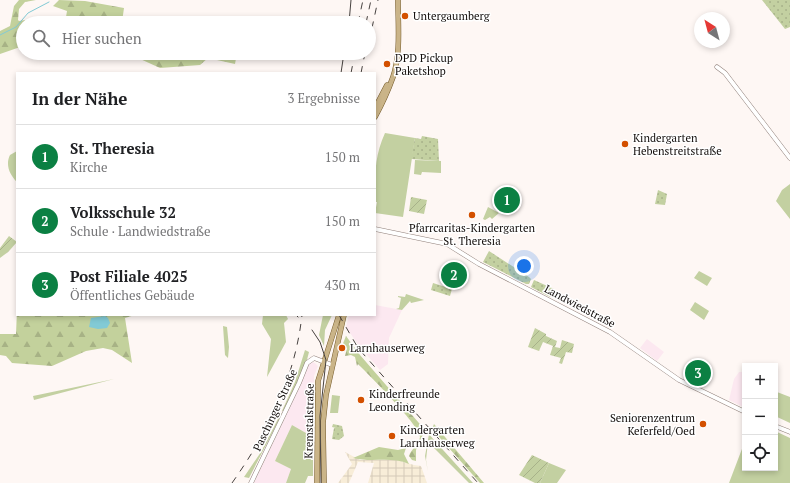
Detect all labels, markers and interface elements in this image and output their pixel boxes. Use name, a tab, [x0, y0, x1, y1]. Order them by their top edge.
place label: Untergaumberg	[413, 9, 490, 23]
marker: Untergaumberg	[400, 11, 410, 21]
north arrow	[694, 12, 730, 48]
search box	[16, 16, 376, 60]
icon: search	[30, 27, 52, 49]
text: Hier suchen	[62, 28, 142, 48]
place label: DPD Pickup Paketshop	[395, 51, 453, 78]
marker: DPD Pickup Paketshop	[382, 59, 392, 69]
text: In der Nähe	[32, 87, 127, 110]
text: 3 Ergebnisse	[287, 89, 360, 107]
place label: Kindergarten Hebenstreitstraße	[633, 131, 722, 158]
text: St. Theresia	[70, 138, 155, 158]
marker: Kindergarten Hebenstreitstraße	[620, 139, 630, 149]
text: 1	[41, 148, 49, 166]
text: 150 m	[325, 148, 360, 166]
text: Kirche	[70, 158, 108, 176]
pin: 1	[494, 185, 520, 215]
text: Volksschule 32	[70, 202, 176, 222]
marker: Pfarrcaritas-Kindergarten St. Theresia	[467, 210, 477, 220]
text: 2	[41, 212, 49, 230]
text: 150 m	[325, 212, 360, 230]
place label: Pfarrcaritas-Kindergarten St. Theresia	[409, 221, 536, 248]
text: Schule · Landwiedstraße	[70, 222, 211, 240]
your location	[514, 256, 534, 276]
pin: 2	[441, 260, 467, 290]
text: Post Filiale 4025	[70, 266, 188, 286]
text: 3	[41, 276, 49, 294]
text: 430 m	[325, 276, 360, 294]
street label: Landwiedstraße	[542, 281, 618, 331]
text: Öffentliches Gebäude	[70, 286, 195, 304]
place label: Larnhauserweg	[350, 341, 425, 355]
marker: Larnhauserweg	[337, 343, 347, 353]
pin: 3	[685, 358, 711, 388]
map controls	[742, 363, 778, 471]
button: +	[742, 363, 778, 399]
street label: Paschinger Straße	[250, 366, 300, 453]
street label: Kremstalstraße	[301, 383, 317, 459]
place label: Kinderfreunde Leonding	[369, 387, 440, 414]
marker: Kinderfreunde Leonding	[356, 395, 366, 405]
button: −	[742, 399, 778, 435]
place label: Seniorenzentrum Keferfeld/Oed	[610, 411, 696, 438]
marker: Seniorenzentrum Keferfeld/Oed	[698, 419, 708, 429]
place label: Kindergarten Larnhauserweg	[400, 423, 475, 450]
marker: Kindergarten Larnhauserweg	[387, 431, 397, 441]
button: locate	[742, 435, 778, 471]

